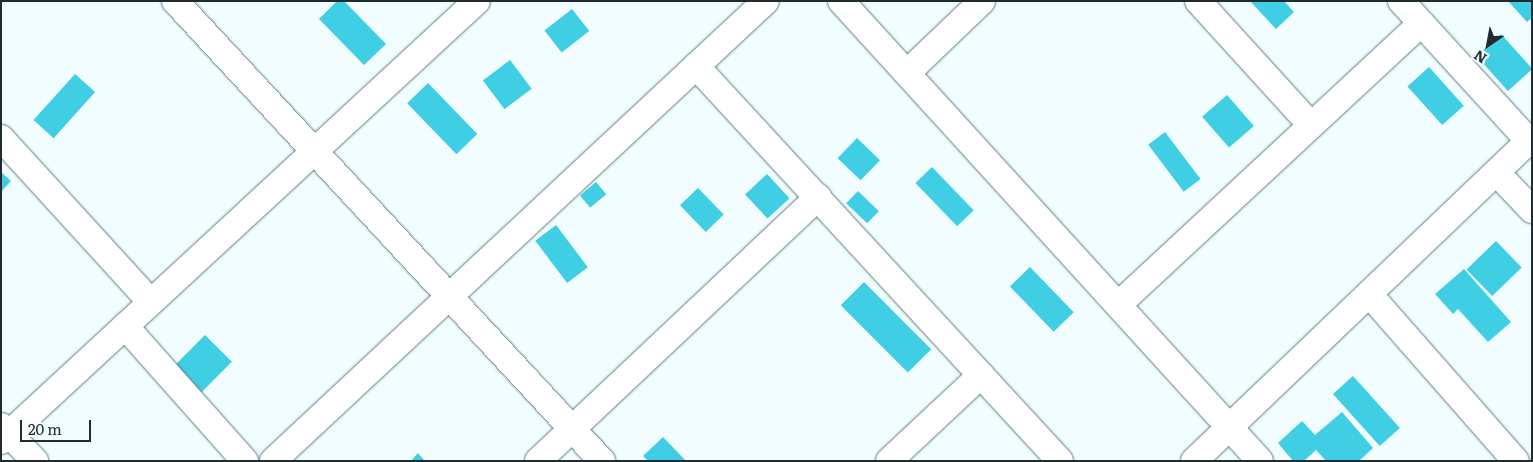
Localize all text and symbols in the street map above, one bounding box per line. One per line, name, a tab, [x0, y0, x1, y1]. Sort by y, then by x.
north arrow	[1463, 20, 1513, 70]
text: N	[1469, 46, 1490, 69]
scale bar	[22, 410, 94, 442]
text: 20 m	[28, 417, 62, 440]

